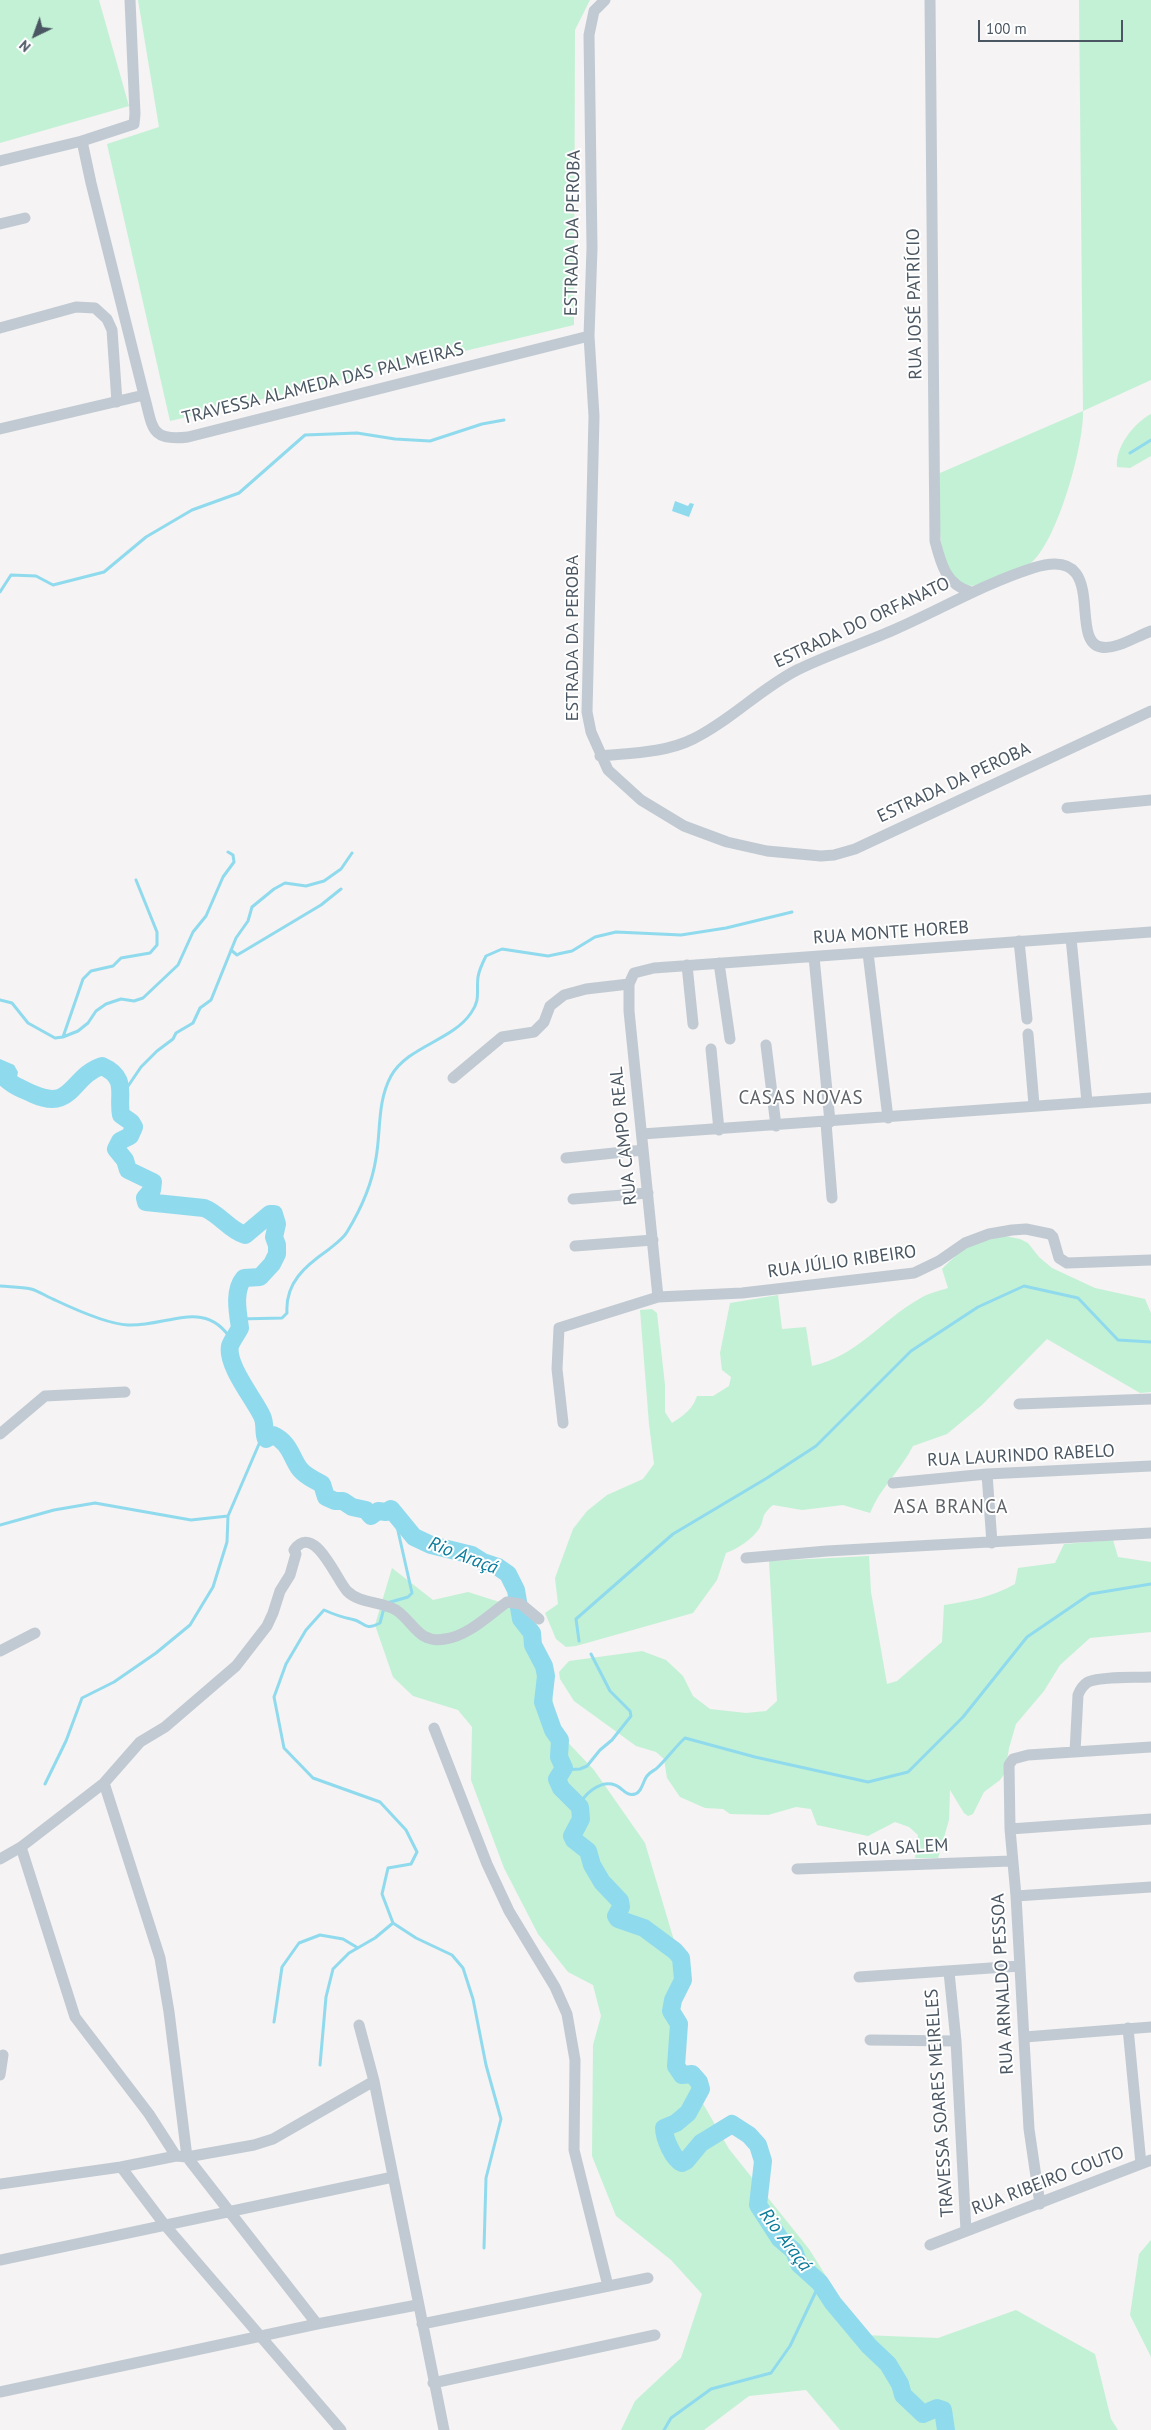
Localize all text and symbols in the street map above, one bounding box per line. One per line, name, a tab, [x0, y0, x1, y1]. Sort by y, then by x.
north arrow	[10, 10, 60, 60]
scale bar	[981, 10, 1126, 42]
text: 100 m	[986, 19, 1027, 38]
text: N	[16, 36, 34, 56]
street label: ESTRADA DA PEROBA	[561, 150, 585, 316]
street label: RUA JOSÉ PATRÍCIO	[903, 228, 927, 380]
street label: TRAVESSA ALAMEDA DAS PALMEIRAS	[180, 338, 466, 430]
street label: ESTRADA DA PEROBA	[562, 555, 584, 721]
street label: ESTRADA DO ORFANATO	[771, 573, 953, 673]
street label: ESTRADA DA PEROBA	[874, 738, 1034, 828]
street label: RUA MONTE HOREB	[812, 917, 970, 949]
street label: RUA CAMPO REAL	[606, 1066, 642, 1206]
district label: CASAS NOVAS	[737, 1088, 865, 1110]
street label: RUA JÚLIO RIBEIRO	[766, 1241, 918, 1283]
street label: RUA LAURINDO RABELO	[927, 1440, 1115, 1472]
district label: ASA BRANCA	[892, 1497, 1010, 1519]
water label: Rio Araçá	[425, 1532, 501, 1580]
street label: RUA SALEM	[857, 1835, 949, 1861]
street label: RUA ARNALDO PESSOA	[987, 1893, 1019, 2075]
street label: TRAVESSA SOARES MEIRELES	[921, 1988, 959, 2218]
street label: RUA RIBEIRO COUTO	[969, 2142, 1127, 2220]
water label: Rio Araçá	[754, 2204, 816, 2276]

